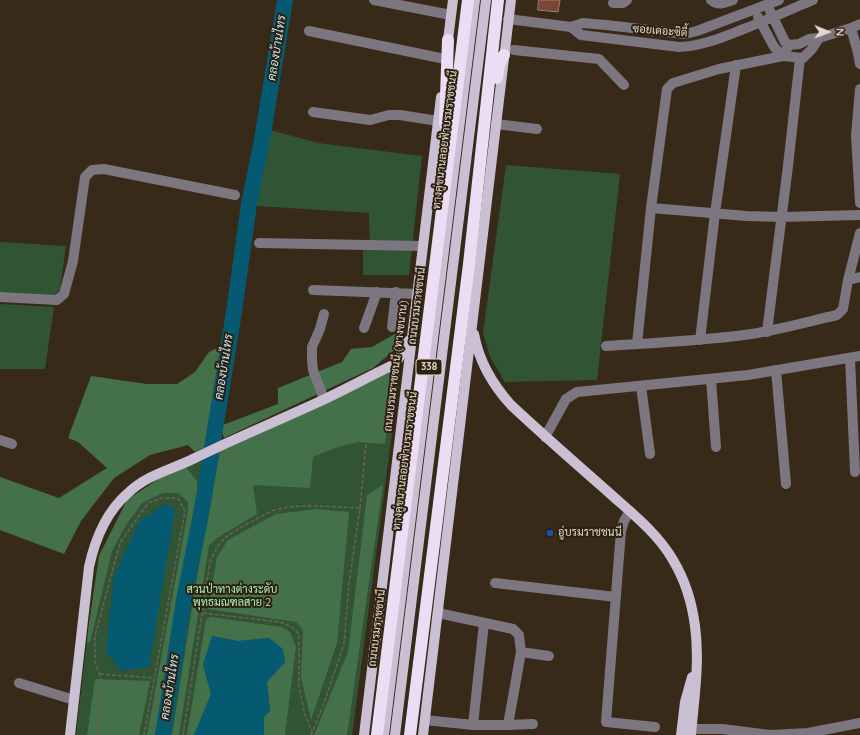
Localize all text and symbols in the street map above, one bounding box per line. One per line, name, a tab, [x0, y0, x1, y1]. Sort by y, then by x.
north arrow	[808, 12, 848, 52]
water label: คลองบ้านไทร	[265, 14, 289, 82]
street label: ซอยเดอะซิตี้	[632, 22, 688, 40]
text: N	[833, 28, 847, 36]
street label: ทางคู่ขนานลอยฟ้าบรมราชชนนี	[430, 70, 460, 210]
street label: ถนนบรมราชชนนี	[406, 267, 428, 345]
street label: ถนนบรมราชชนนี (ทางขนาน)	[381, 300, 411, 432]
water label: คลองบ้านไทร	[212, 333, 236, 401]
road number: 338	[416, 359, 442, 375]
street label: ทางคู่ขนานลอยฟ้าบรมราชชนนี	[390, 391, 420, 531]
place label: อู่บรมราชชนนี	[558, 526, 622, 540]
marker: อู่บรมราชชนนี	[545, 528, 555, 538]
park label: สวนป่าทางต่างระดับ พุทธมณฑลสาย 2	[187, 583, 277, 609]
street label: ถนนบรมราชชนนี	[366, 589, 388, 667]
water label: คลองบ้านไทร	[158, 653, 182, 721]

